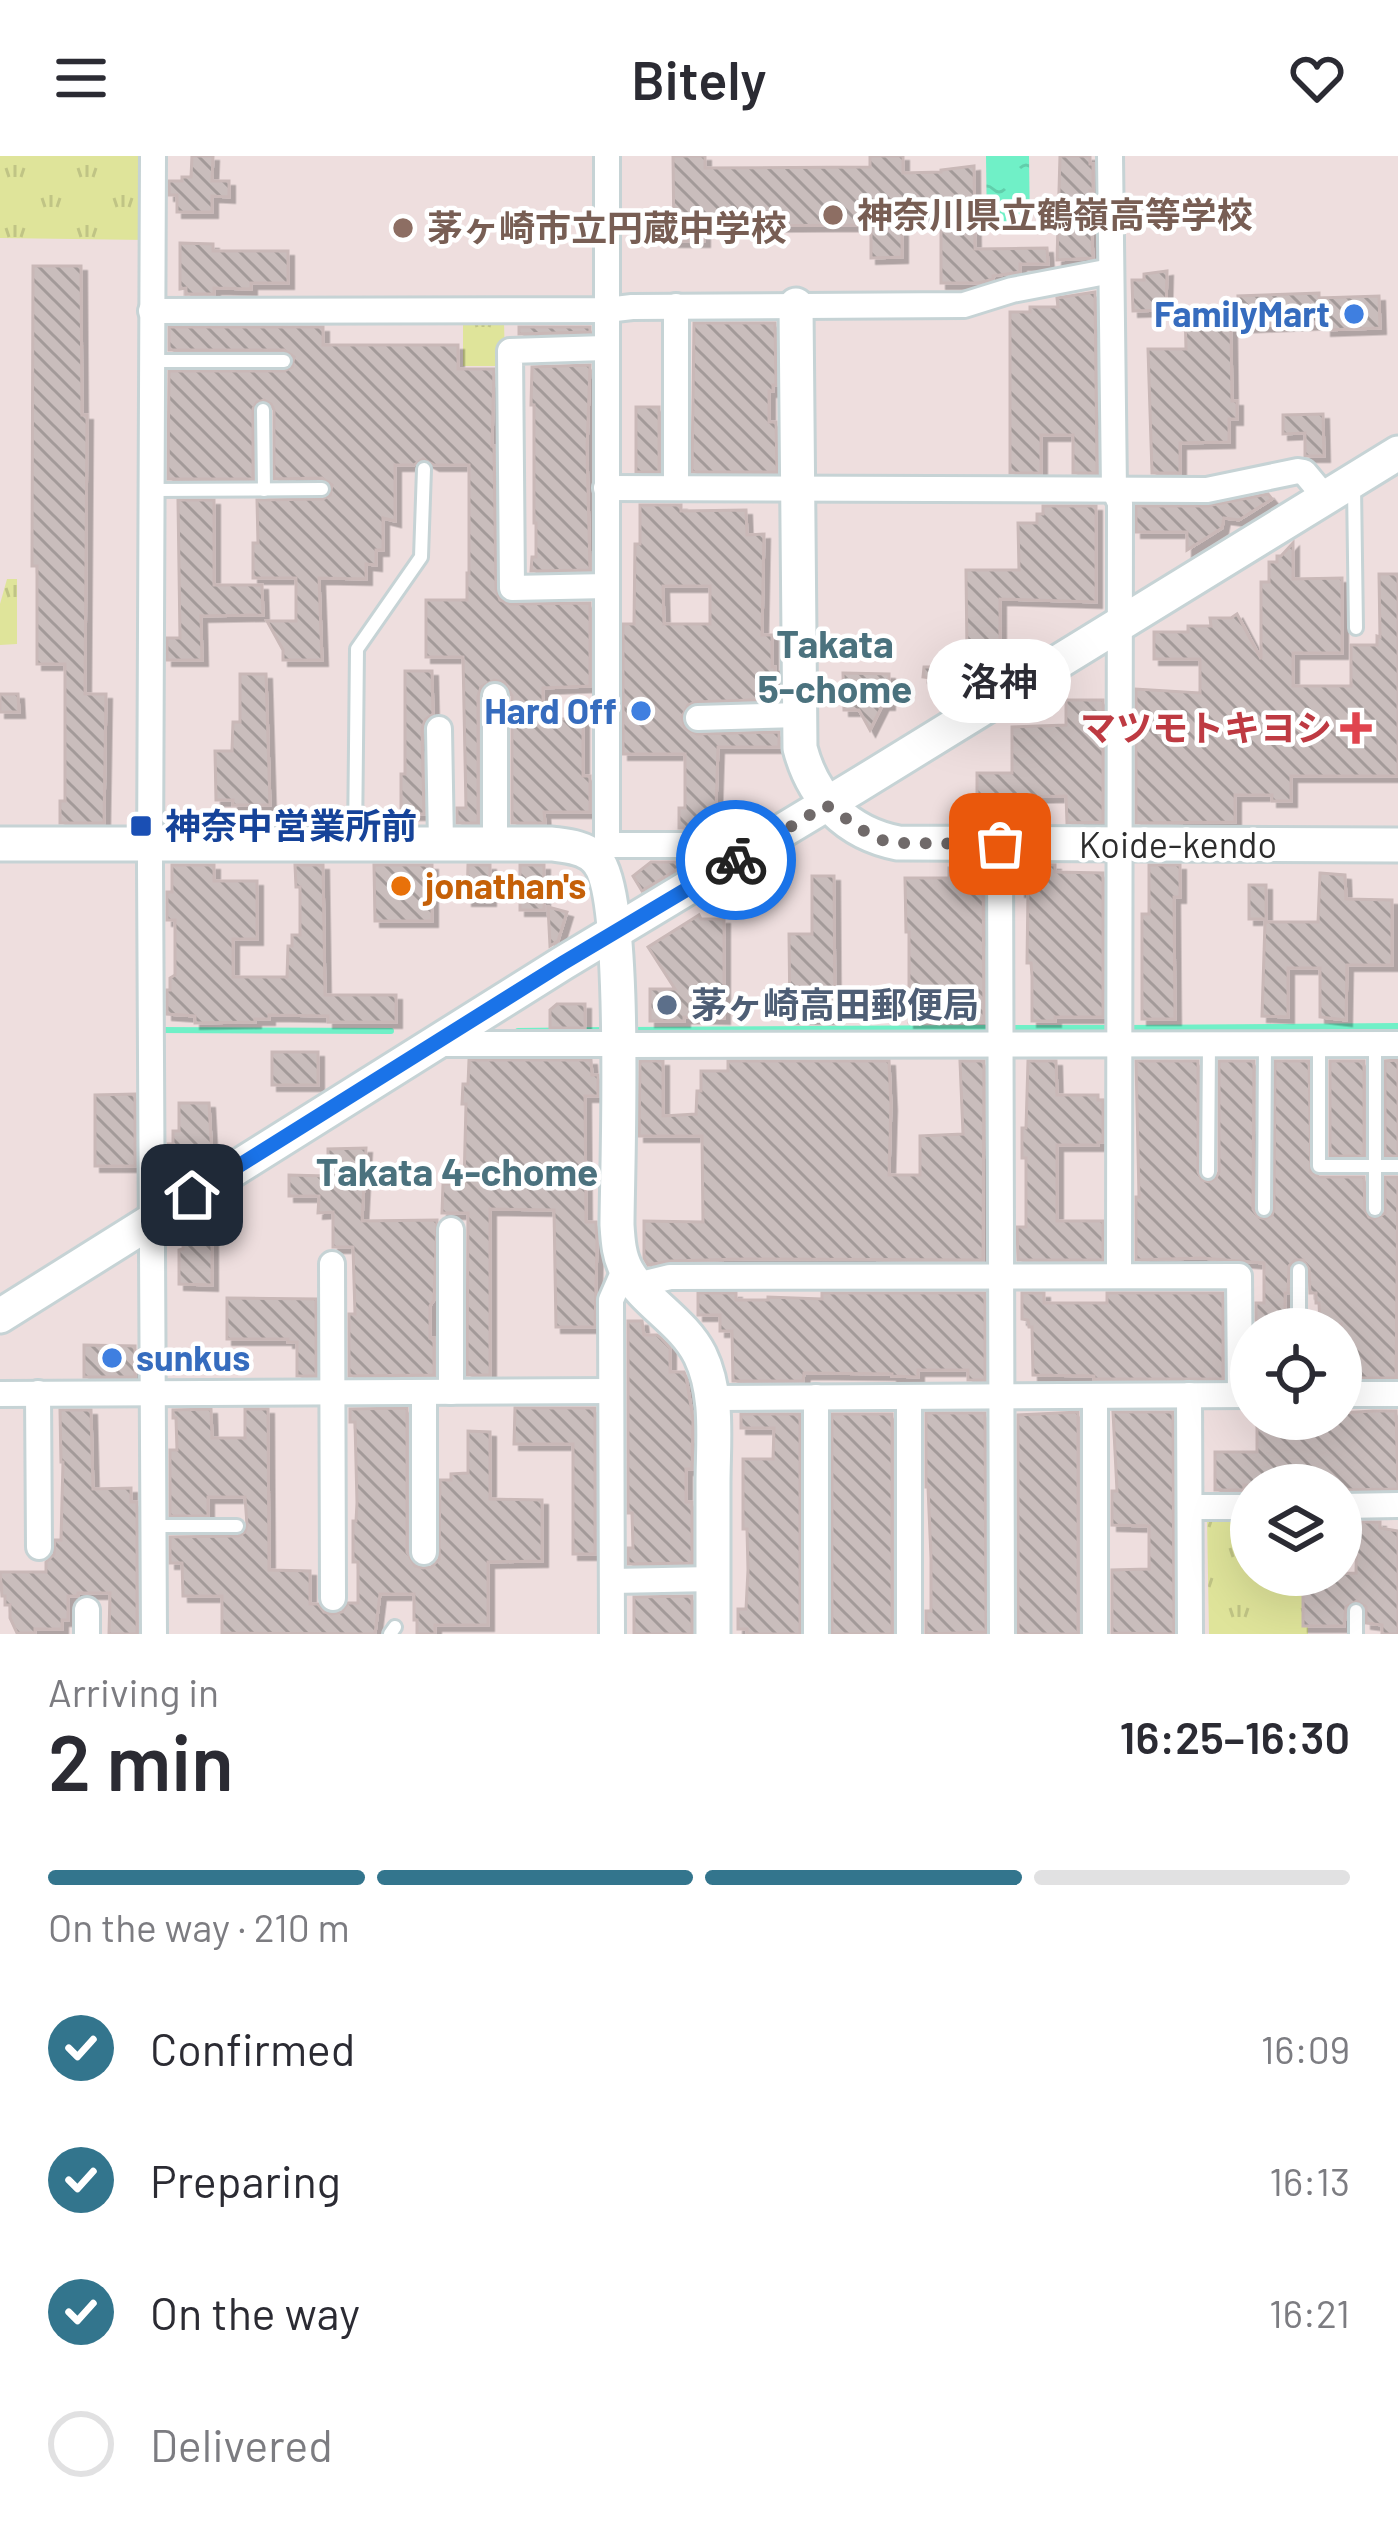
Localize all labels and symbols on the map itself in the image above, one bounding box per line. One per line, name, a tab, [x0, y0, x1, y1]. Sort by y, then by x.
place label: 神奈川県立鶴嶺高等学校	[857, 192, 1253, 235]
marker: 神奈川県立鶴嶺高等学校	[820, 202, 846, 228]
place label: 茅ヶ崎市立円蔵中学校	[427, 205, 787, 248]
marker: 茅ヶ崎市立円蔵中学校	[390, 215, 416, 241]
place label: FamilyMart	[1154, 291, 1330, 334]
marker: FamilyMart	[1341, 301, 1367, 327]
district label: Takata 5-chome	[758, 619, 912, 711]
callout: 洛神	[928, 640, 1072, 724]
place label: Hard Off	[484, 688, 617, 731]
marker: Hard Off	[628, 698, 654, 724]
place label: マツモトキヨシ	[1080, 705, 1332, 748]
marker: マツモトキヨシ	[1343, 715, 1369, 741]
pin	[949, 793, 1051, 895]
courier	[676, 800, 796, 920]
place label: 神奈中営業所前	[165, 803, 417, 846]
marker: 神奈中営業所前	[128, 813, 154, 839]
street label: Koide-kendo	[1079, 822, 1277, 865]
place label: jonathan's	[422, 863, 586, 906]
marker: jonathan's	[388, 873, 414, 899]
place label: 茅ヶ崎高田郵便局	[691, 982, 979, 1025]
marker: 茅ヶ崎高田郵便局	[654, 992, 680, 1018]
pin	[141, 1144, 243, 1246]
district label: Takata 4-chome	[316, 1147, 598, 1194]
place label: sunkus	[136, 1335, 250, 1378]
marker: sunkus	[99, 1345, 125, 1371]

